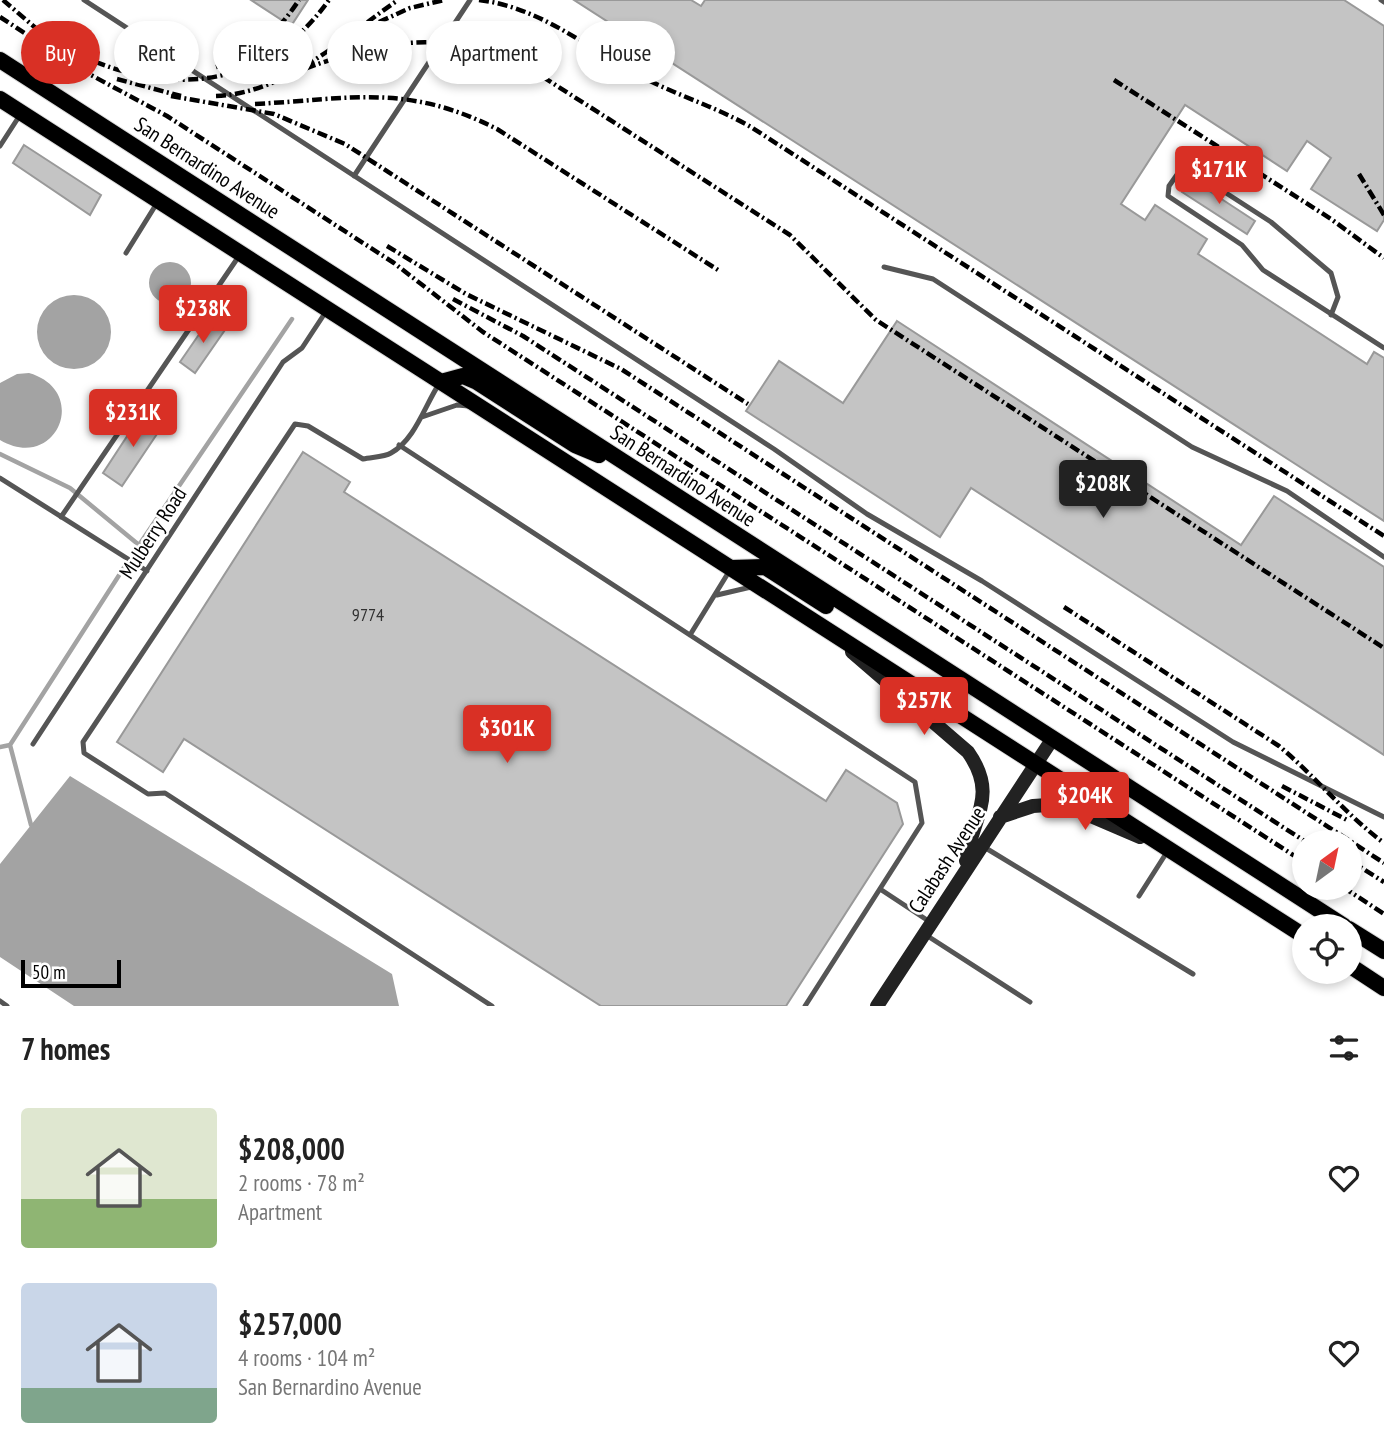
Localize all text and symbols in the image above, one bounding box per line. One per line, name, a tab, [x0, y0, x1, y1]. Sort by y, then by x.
chip: Buy	[21, 21, 100, 84]
chip: Rent	[114, 21, 199, 84]
chip: Filters	[213, 21, 313, 84]
chip: New	[327, 21, 412, 84]
chip: Apartment	[426, 21, 562, 84]
chip: House	[576, 21, 675, 84]
street label: San Bernardino Avenue	[130, 111, 285, 225]
pin: $171K	[1170, 146, 1268, 206]
text: $171K	[1191, 154, 1247, 183]
pin: $238K	[154, 286, 252, 345]
text: $238K	[175, 293, 231, 322]
pin: $231K	[84, 390, 182, 449]
text: $231K	[105, 397, 161, 426]
street label: San Bernardino Avenue	[606, 419, 761, 533]
pin: $208K	[1054, 461, 1152, 520]
text: $208K	[1075, 468, 1131, 497]
street label: Mulberry Road	[113, 482, 192, 584]
house number: 9774	[352, 603, 384, 626]
pin: $257K	[875, 678, 973, 737]
text: $257K	[896, 685, 952, 714]
pin: $301K	[458, 706, 556, 765]
text: $301K	[479, 713, 535, 742]
pin: $204K	[1036, 772, 1134, 832]
text: $204K	[1057, 780, 1113, 809]
street label: Calabash Avenue	[902, 801, 991, 918]
north arrow	[1292, 830, 1362, 900]
map controls	[1292, 830, 1362, 984]
button: locate	[1292, 914, 1362, 984]
scale bar	[21, 957, 121, 989]
text: 50 m	[32, 960, 66, 984]
text: 7 homes	[21, 1029, 110, 1068]
icon: filters	[1325, 1029, 1363, 1067]
text: $208,000	[238, 1129, 345, 1168]
icon: home	[77, 1136, 161, 1220]
icon: heart	[1325, 1159, 1363, 1197]
text: 2 rooms · 78 m²	[238, 1168, 365, 1197]
text: Apartment	[238, 1197, 322, 1226]
text: $257,000	[238, 1304, 342, 1343]
icon: home	[77, 1311, 161, 1395]
icon: heart	[1325, 1334, 1363, 1372]
text: 4 rooms · 104 m²	[238, 1343, 375, 1372]
text: San Bernardino Avenue	[238, 1372, 422, 1401]

